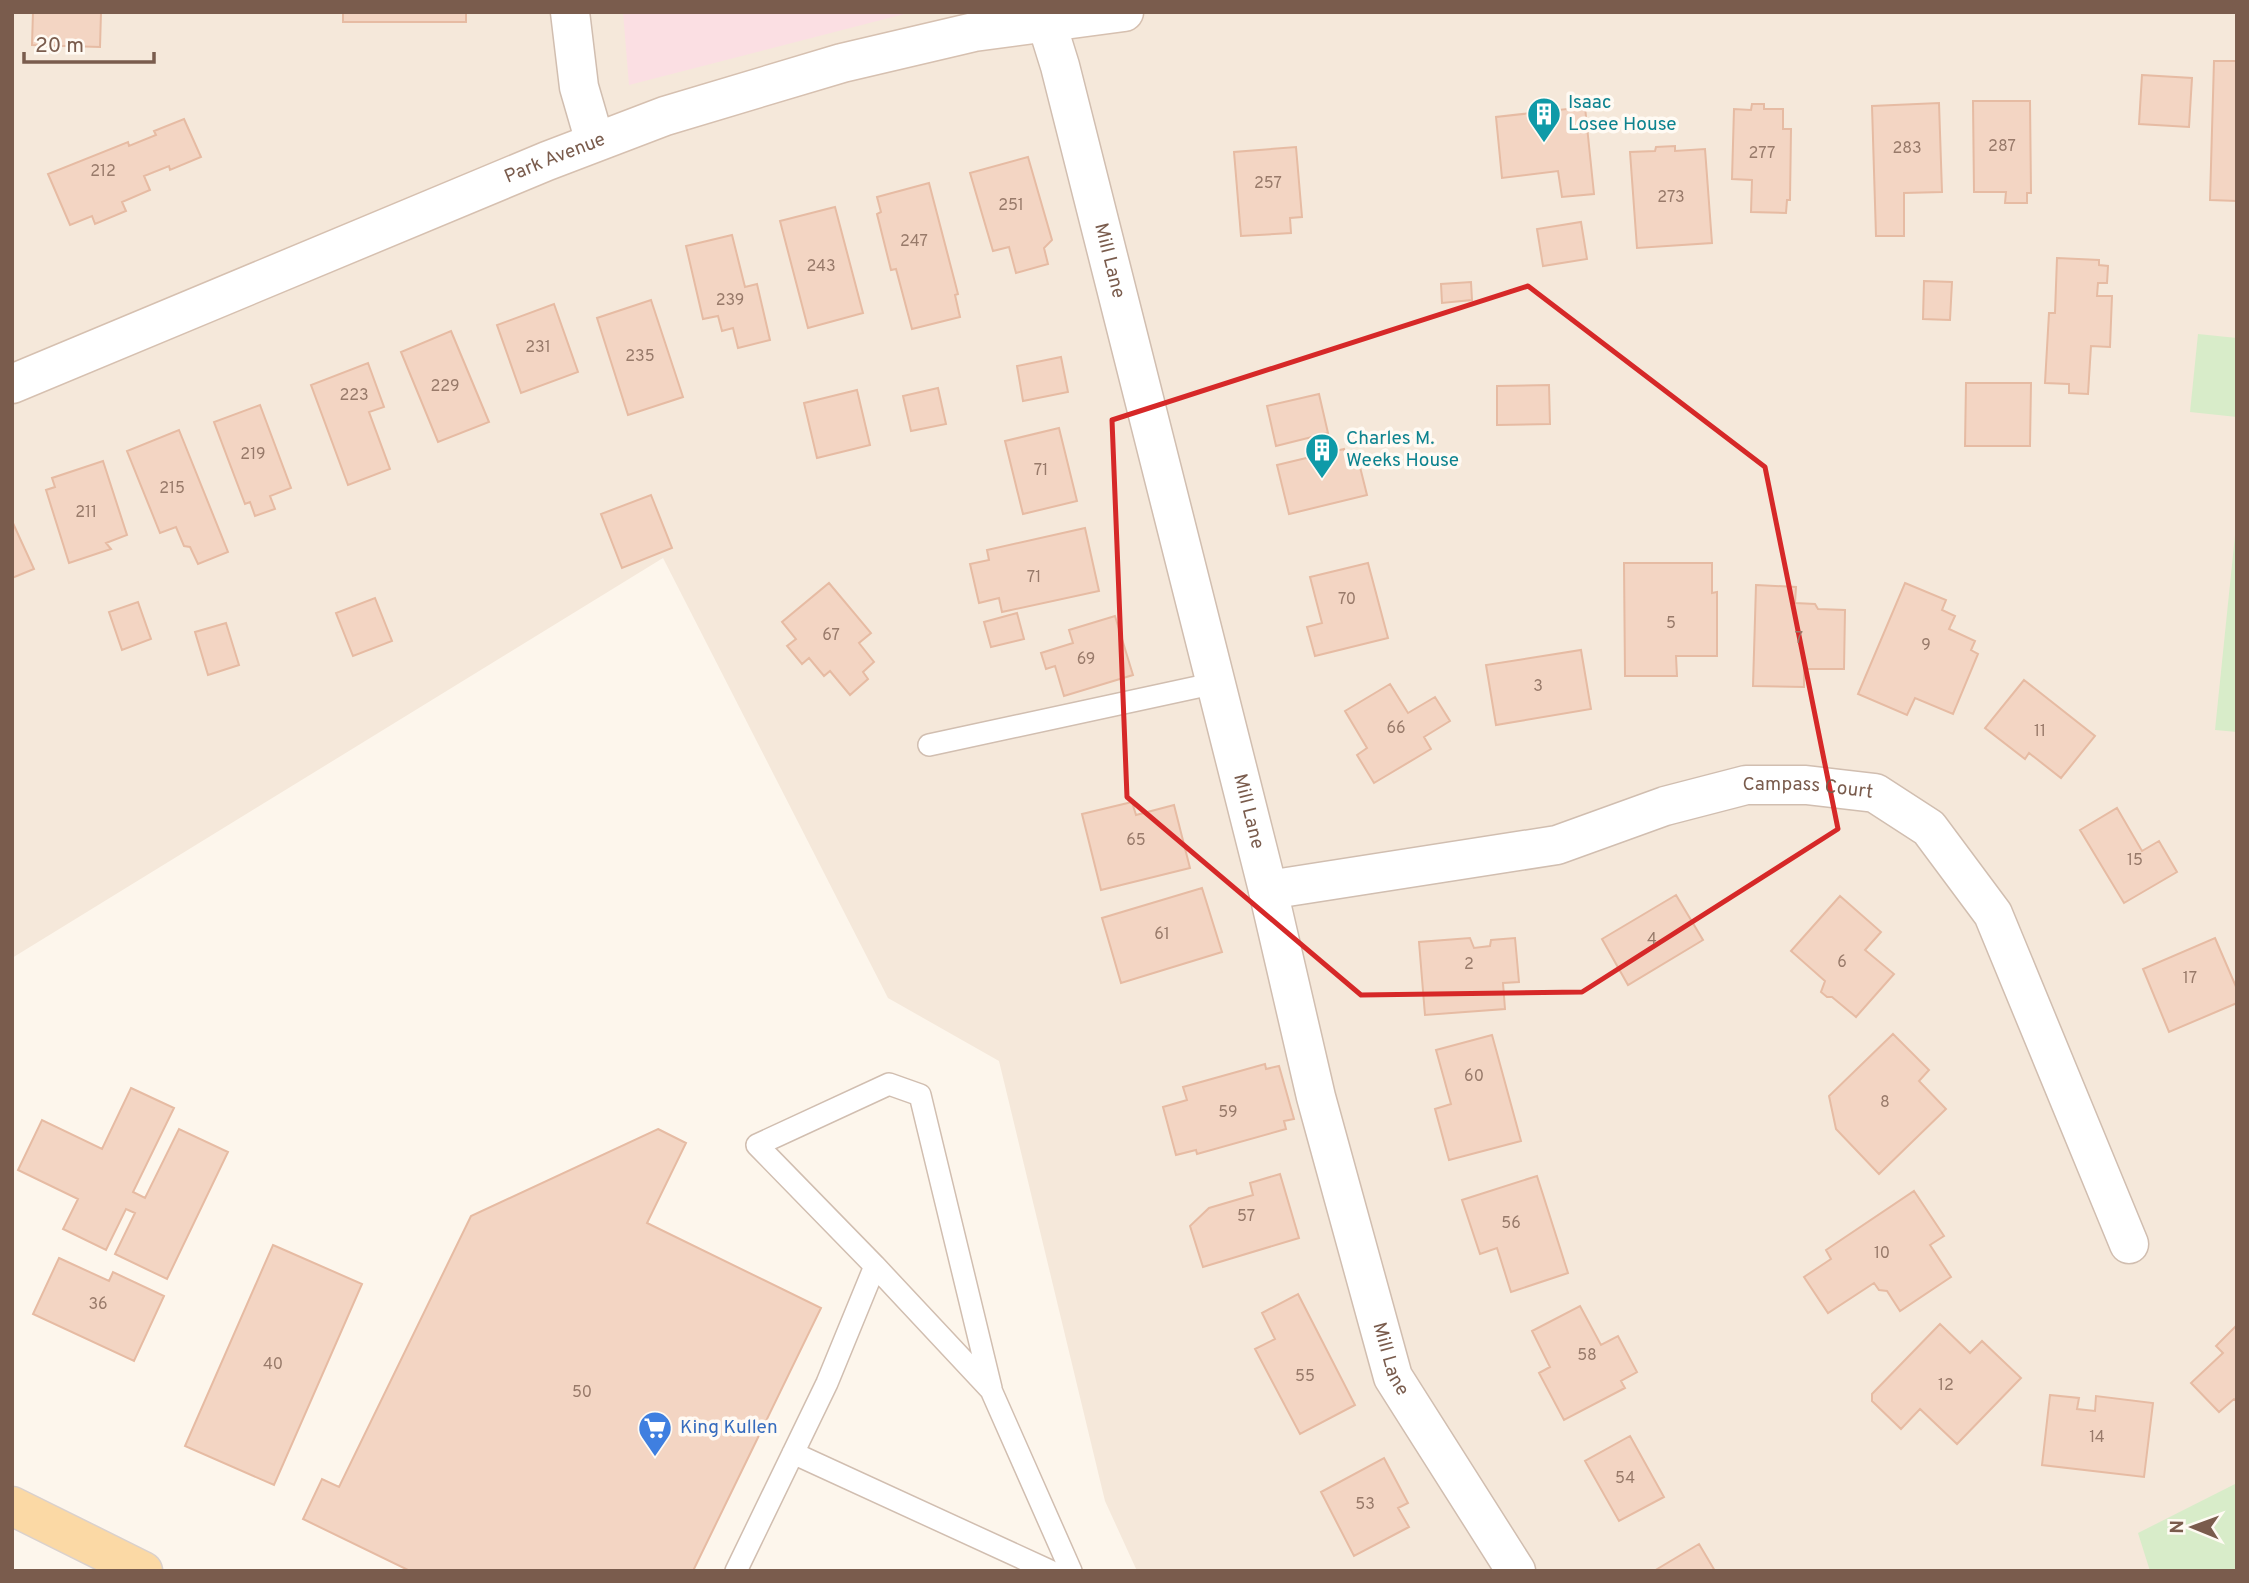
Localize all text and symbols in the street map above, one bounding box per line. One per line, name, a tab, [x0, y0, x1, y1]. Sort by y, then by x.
scale bar	[24, 21, 154, 65]
text: 20 m	[35, 33, 84, 60]
place label: Isaac Losee House	[1568, 91, 1677, 137]
building icon: Isaac Losee House	[1525, 95, 1563, 144]
street label: Park Avenue	[501, 128, 609, 189]
house number: 287	[1988, 137, 2016, 157]
house number: 283	[1892, 139, 1922, 159]
house number: 277	[1749, 144, 1775, 164]
house number: 212	[90, 162, 116, 182]
house number: 257	[1254, 174, 1282, 194]
house number: 273	[1657, 188, 1685, 208]
house number: 251	[998, 196, 1024, 216]
street label: Mill Lane	[1088, 221, 1130, 301]
house number: 247	[900, 232, 928, 252]
house number: 243	[806, 257, 836, 277]
house number: 239	[716, 291, 744, 311]
house number: 231	[525, 338, 551, 358]
house number: 235	[625, 347, 655, 367]
house number: 229	[430, 377, 460, 397]
house number: 223	[339, 386, 369, 406]
place label: Charles M. Weeks House	[1346, 427, 1459, 473]
building icon: Charles M. Weeks House	[1303, 431, 1341, 480]
house number: 219	[240, 445, 266, 465]
house number: 71	[1034, 461, 1048, 481]
house number: 215	[159, 479, 185, 499]
house number: 211	[75, 503, 97, 523]
house number: 71	[1027, 568, 1041, 588]
house number: 70	[1338, 590, 1356, 610]
house number: 5	[1666, 614, 1676, 634]
house number: 67	[822, 626, 840, 646]
house number: 7	[1795, 629, 1803, 649]
house number: 9	[1921, 636, 1931, 656]
house number: 69	[1077, 650, 1095, 670]
house number: 3	[1533, 677, 1543, 697]
house number: 66	[1386, 719, 1406, 739]
house number: 11	[2034, 722, 2046, 742]
street label: Mill Lane	[1227, 771, 1269, 852]
street label: Campass Court	[1743, 773, 1874, 805]
house number: 65	[1126, 831, 1146, 851]
house number: 15	[2127, 851, 2143, 871]
house number: 61	[1154, 925, 1170, 945]
house number: 4	[1647, 930, 1657, 950]
house number: 6	[1837, 953, 1847, 973]
house number: 2	[1464, 955, 1474, 975]
house number: 17	[2183, 969, 2197, 989]
house number: 60	[1464, 1067, 1484, 1087]
house number: 8	[1880, 1093, 1890, 1113]
house number: 59	[1218, 1103, 1238, 1123]
house number: 57	[1237, 1207, 1255, 1227]
house number: 56	[1501, 1214, 1521, 1234]
house number: 10	[1874, 1244, 1890, 1264]
house number: 36	[88, 1295, 108, 1315]
street label: Mill Lane	[1367, 1320, 1414, 1401]
house number: 58	[1577, 1346, 1597, 1366]
house number: 40	[263, 1355, 283, 1375]
house number: 55	[1295, 1367, 1315, 1387]
house number: 12	[1938, 1376, 1954, 1396]
house number: 50	[572, 1383, 592, 1403]
supermarket icon: King Kullen	[636, 1409, 674, 1458]
place label: King Kullen	[680, 1416, 778, 1440]
house number: 14	[2089, 1428, 2105, 1448]
house number: 54	[1615, 1469, 1635, 1489]
north arrow	[2158, 1492, 2228, 1562]
house number: 53	[1355, 1495, 1375, 1515]
text: N	[2166, 1520, 2190, 1534]

